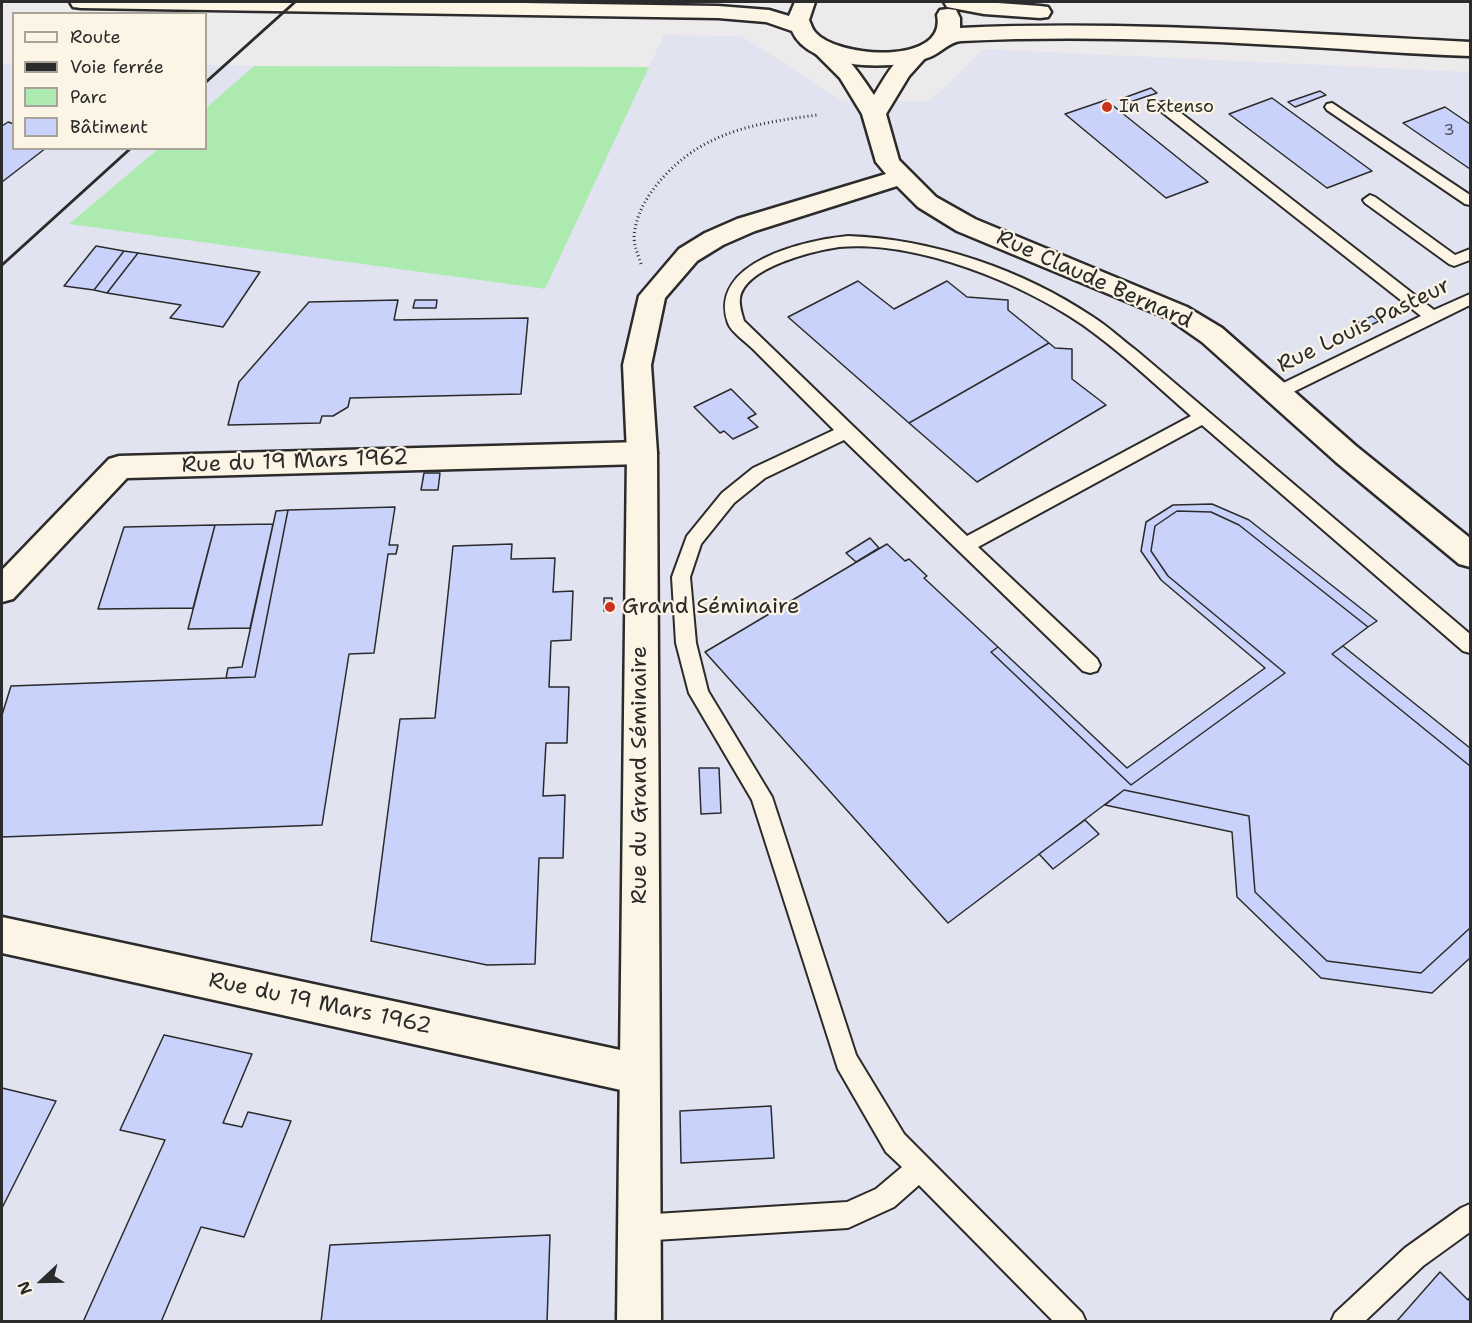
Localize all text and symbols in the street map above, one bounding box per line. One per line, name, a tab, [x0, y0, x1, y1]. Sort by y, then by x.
legend	[12, 12, 207, 150]
text: Route	[70, 25, 121, 49]
text: Voie ferrée	[70, 55, 164, 79]
text: Parc	[70, 85, 107, 109]
place label: In Extenso	[1119, 96, 1214, 118]
marker: In Extenso	[1100, 100, 1114, 114]
text: Bâtiment	[70, 115, 148, 139]
house number: 3	[1443, 121, 1455, 141]
street label: Rue Claude Bernard	[992, 225, 1196, 335]
street label: Rue Louis Pasteur	[1273, 273, 1455, 379]
street label: Rue du 19 Mars 1962	[181, 445, 409, 479]
place label: Grand Séminaire	[622, 594, 799, 620]
marker: Grand Séminaire	[603, 600, 617, 614]
street label: Rue du Grand Séminaire	[627, 646, 653, 904]
street label: Rue du 19 Mars 1962	[206, 967, 434, 1041]
north arrow	[12, 1251, 72, 1311]
text: N	[13, 1278, 37, 1298]

